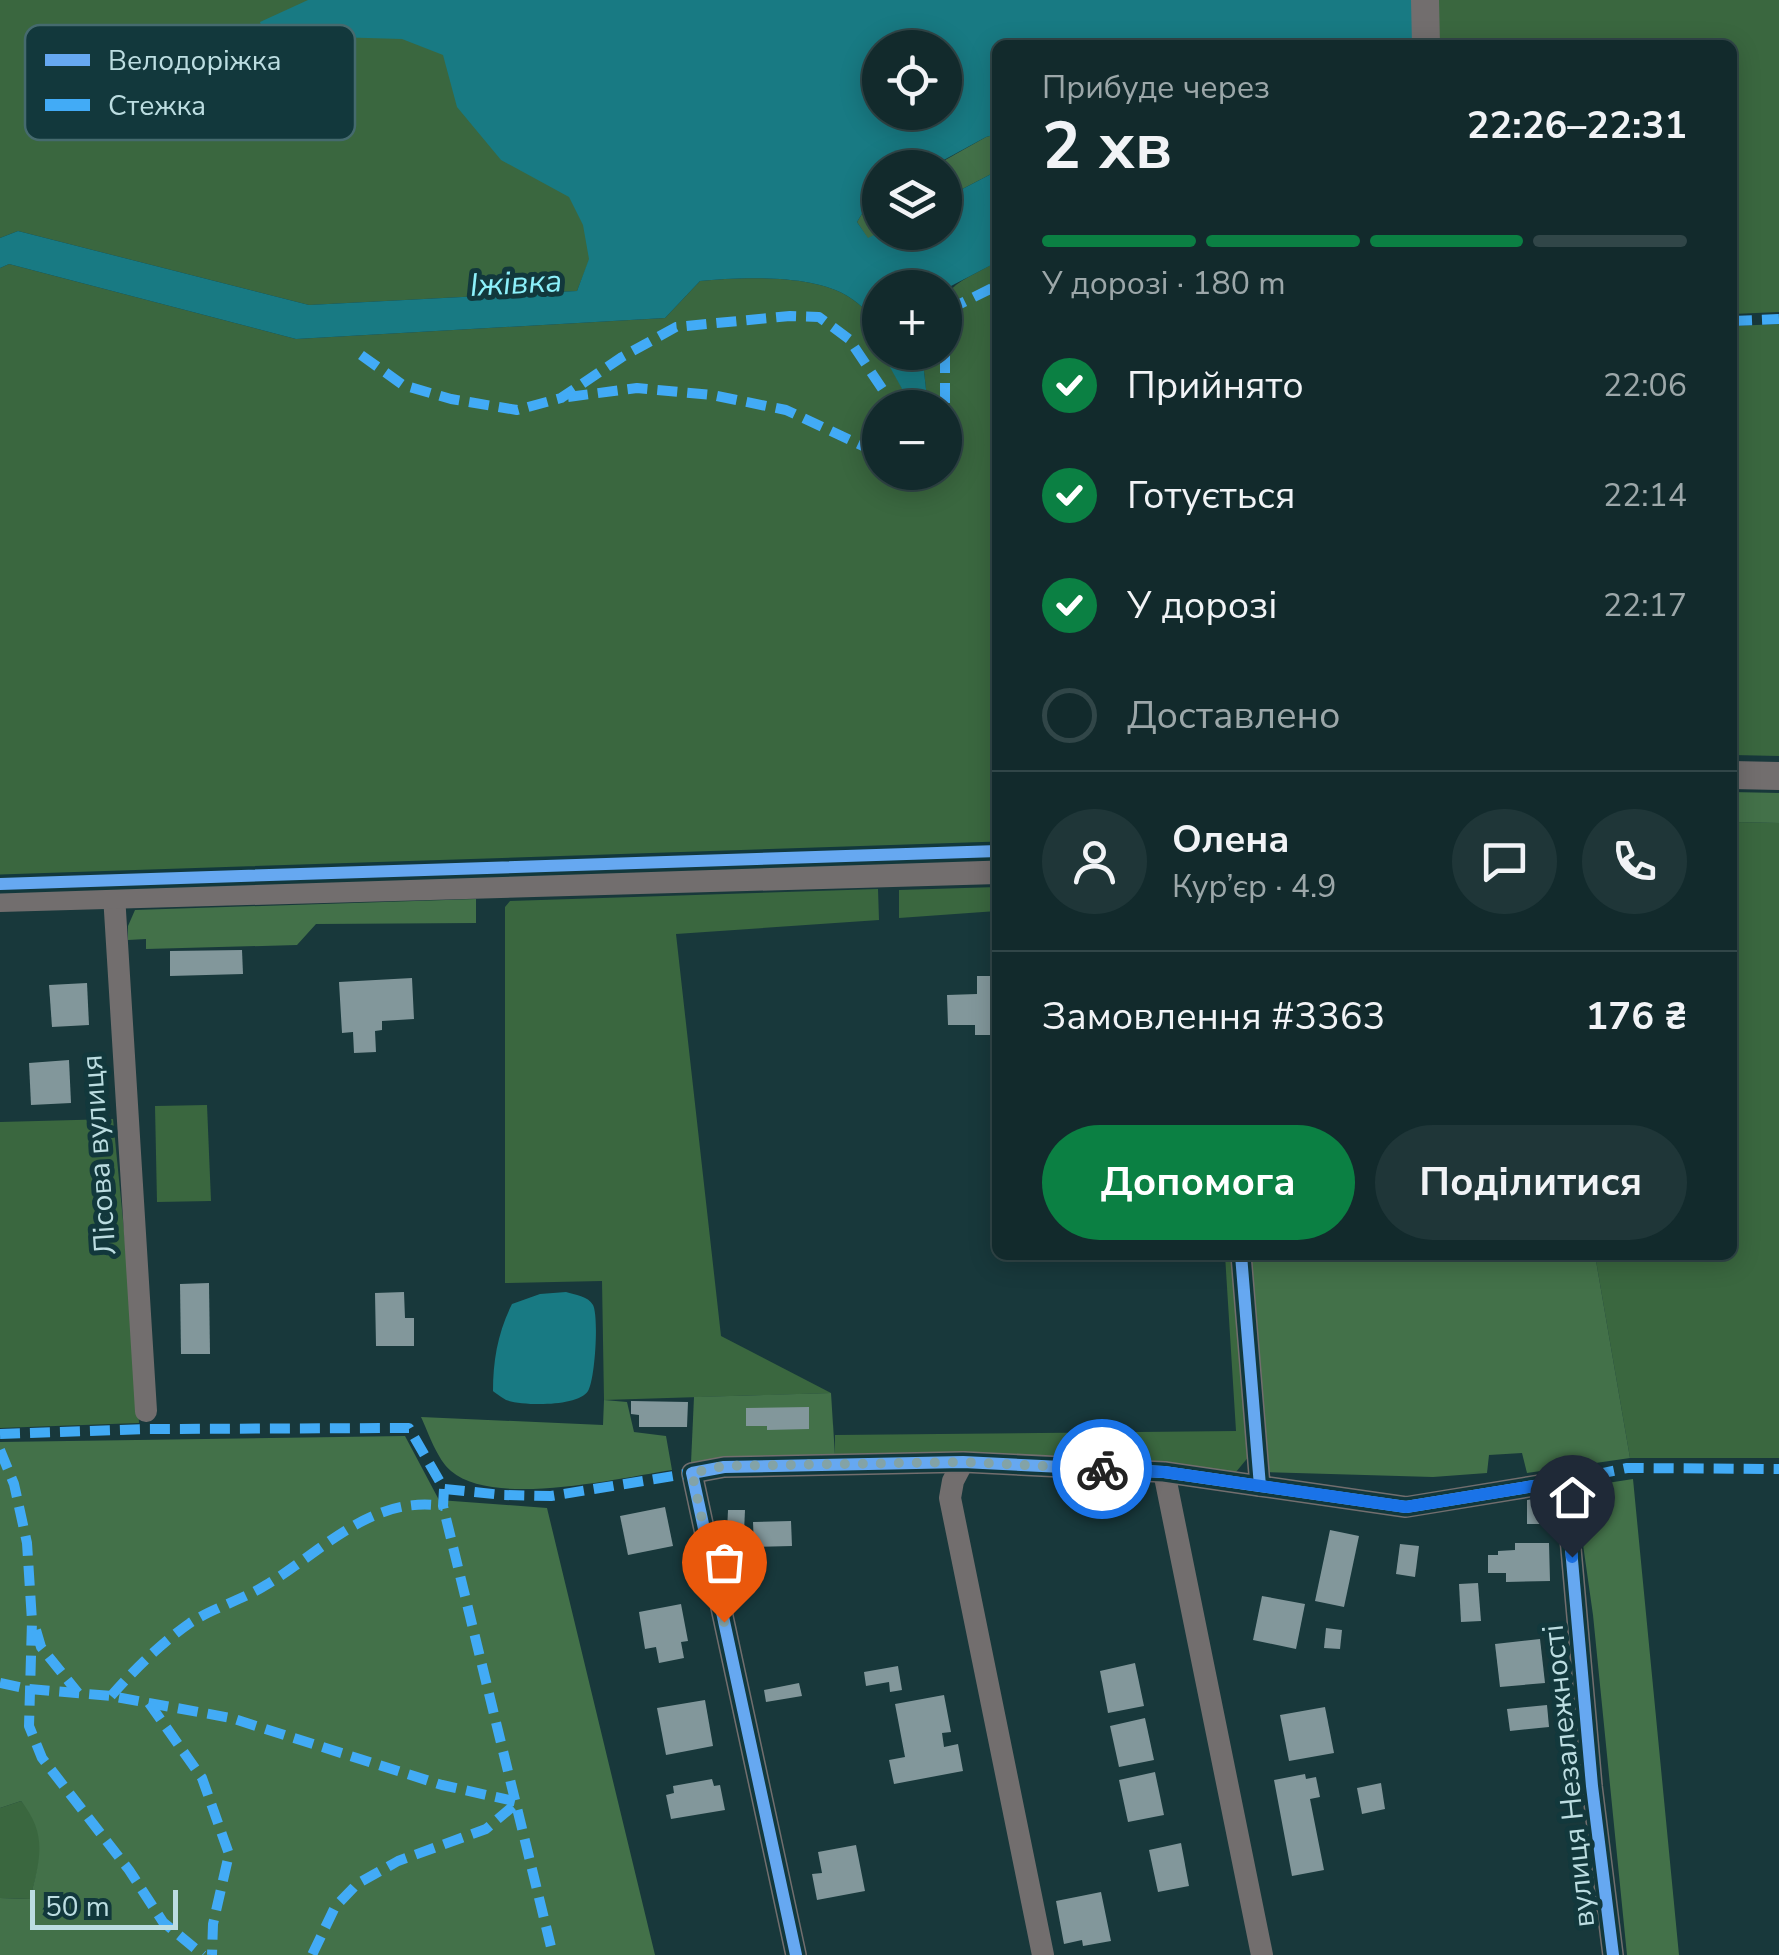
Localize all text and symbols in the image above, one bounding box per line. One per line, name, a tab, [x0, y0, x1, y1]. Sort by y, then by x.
legend	[25, 25, 355, 140]
map controls	[862, 30, 962, 490]
button: locate	[862, 30, 962, 130]
text: Велодоріжка	[108, 42, 282, 80]
text: Прибуде через	[1042, 66, 1270, 109]
text: Стежка	[108, 87, 206, 125]
text: 22:26–22:31	[1467, 100, 1687, 151]
text: 2 хв	[1042, 102, 1172, 191]
button: layers	[862, 150, 962, 250]
water label: Іжівка	[469, 259, 563, 307]
text: У дорозі · 180 m	[1042, 262, 1286, 305]
button: +	[862, 270, 962, 370]
icon: check	[1042, 358, 1097, 413]
text: Прийнято	[1127, 360, 1304, 411]
text: 22:06	[1603, 364, 1687, 407]
button: −	[862, 390, 962, 490]
icon: check	[1042, 468, 1097, 523]
text: Готується	[1127, 470, 1296, 521]
text: 22:14	[1603, 474, 1687, 517]
icon: check	[1042, 578, 1097, 633]
text: У дорозі	[1127, 580, 1277, 631]
text: 22:17	[1603, 584, 1687, 627]
text: Доставлено	[1127, 690, 1340, 741]
button: person	[1042, 809, 1147, 914]
button: chat	[1452, 809, 1557, 914]
button: phone	[1582, 809, 1687, 914]
text: Олена	[1172, 814, 1290, 865]
text: Кур’єр · 4.9	[1172, 865, 1337, 908]
text: Замовлення #3363	[1042, 991, 1385, 1042]
text: 176 ₴	[1586, 991, 1687, 1042]
street label: Лісова вулиця	[72, 1053, 126, 1257]
button: Допомога	[1042, 1125, 1355, 1240]
button: Поділитися	[1375, 1125, 1687, 1240]
courier	[1052, 1419, 1152, 1519]
icon: bike	[1075, 1442, 1130, 1497]
pin	[1530, 1455, 1615, 1558]
icon: home	[1545, 1470, 1600, 1525]
pin	[682, 1520, 767, 1623]
icon: bag	[697, 1535, 752, 1590]
street label: вулиця Незалежності	[1533, 1623, 1605, 1929]
scale bar	[30, 1885, 178, 1930]
text: 50 m	[45, 1888, 110, 1926]

